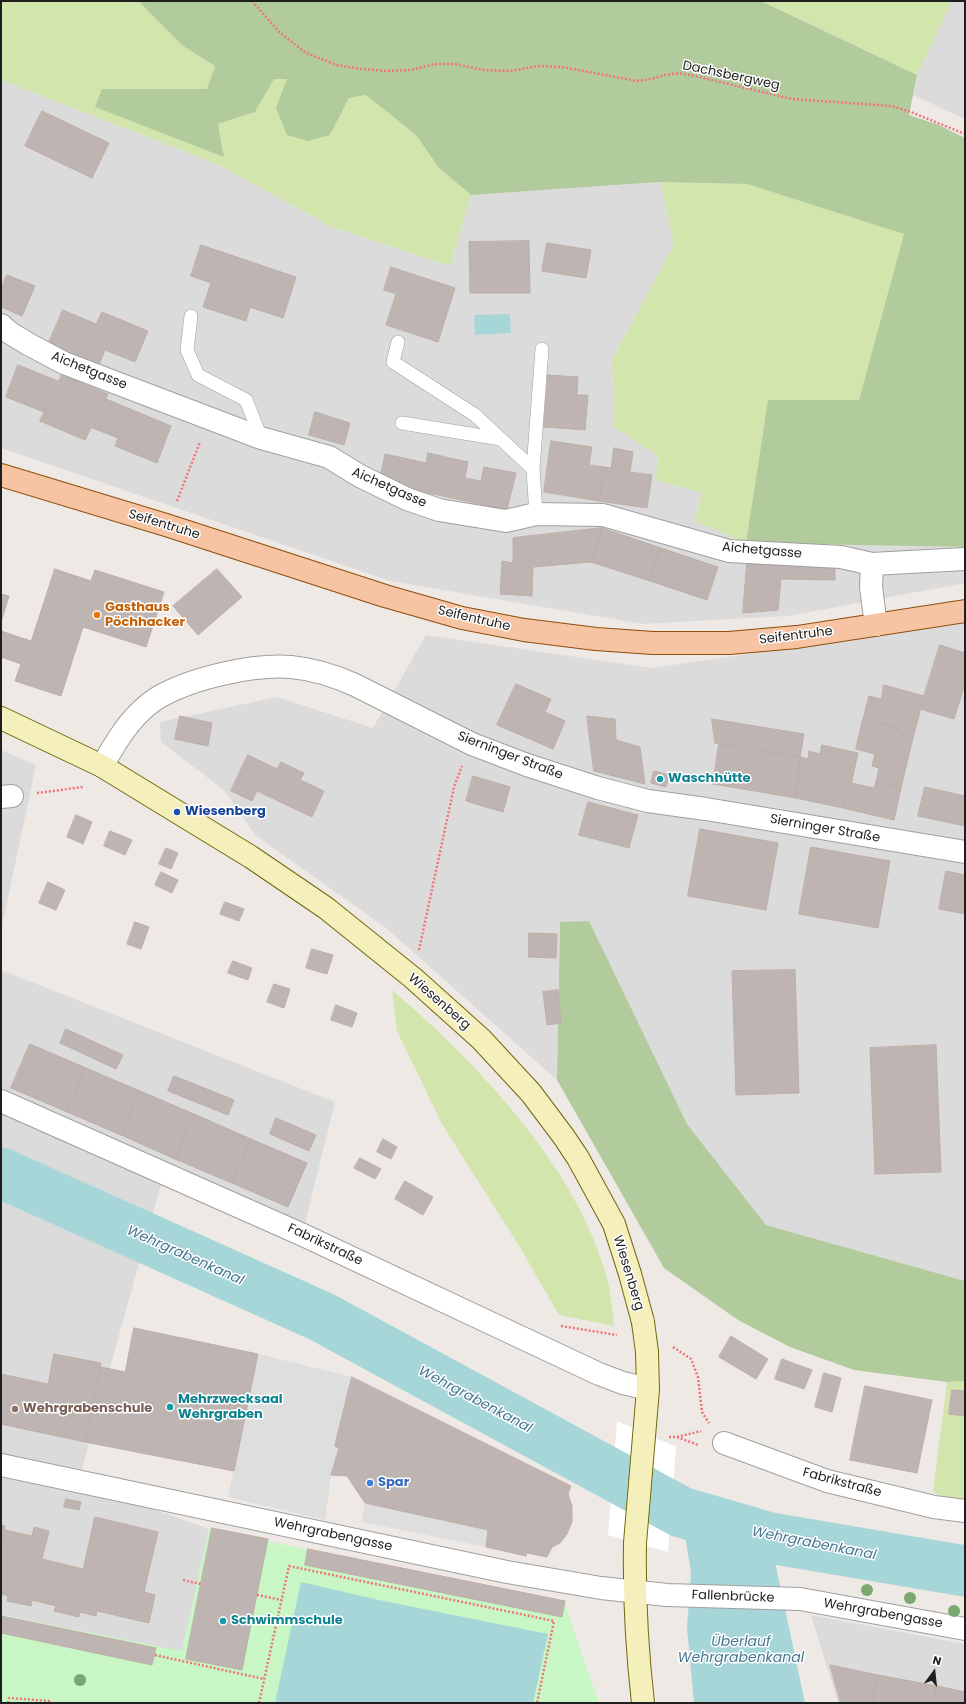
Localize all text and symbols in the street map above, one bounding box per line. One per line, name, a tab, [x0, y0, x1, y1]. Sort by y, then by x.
street label: Dachsbergweg	[681, 58, 781, 94]
street label: Aichetgasse	[49, 349, 129, 393]
street label: Aichetgasse	[349, 465, 429, 511]
street label: Seifentruhe	[126, 507, 202, 543]
street label: Aichetgasse	[721, 540, 803, 562]
place label: Gasthaus Pöchhacker	[105, 600, 185, 631]
street label: Seifentruhe	[436, 603, 512, 635]
marker: Gasthaus Pöchhacker	[92, 610, 102, 620]
street label: Seifentruhe	[758, 624, 834, 648]
street label: Sierninger Straße	[455, 729, 565, 783]
place label: Waschhütte	[668, 771, 750, 787]
marker: Waschhütte	[655, 774, 665, 784]
place label: Wiesenberg	[185, 804, 266, 820]
marker: Wiesenberg	[172, 807, 182, 817]
street label: Sierninger Straße	[769, 812, 881, 846]
street label: Wiesenberg	[405, 971, 473, 1033]
street label: Fabrikstraße	[285, 1221, 365, 1269]
water label: Wehrgrabenkanal	[124, 1223, 246, 1289]
street label: Wiesenberg	[609, 1234, 647, 1312]
water label: Wehrgrabenkanal	[415, 1363, 535, 1437]
place label: Mehrzwecksaal Wehrgraben	[178, 1392, 283, 1423]
place label: Wehrgrabenschule	[23, 1401, 152, 1417]
marker: Mehrzwecksaal Wehrgraben	[165, 1402, 175, 1412]
marker: Wehrgrabenschule	[10, 1404, 20, 1414]
street label: Fabrikstraße	[801, 1465, 883, 1501]
place label: Spar	[378, 1475, 409, 1491]
marker: Spar	[365, 1478, 375, 1488]
street label: Wehrgrabengasse	[272, 1515, 394, 1555]
water label: Wehrgrabenkanal	[750, 1524, 878, 1564]
street label: Fallenbrücke	[691, 1588, 775, 1606]
street label: Wehrgrabengasse	[822, 1596, 944, 1632]
place label: Schwimmschule	[231, 1613, 343, 1629]
marker: Schwimmschule	[218, 1616, 228, 1626]
water label: Überlauf Wehrgrabenkanal	[678, 1634, 804, 1666]
north arrow	[914, 1652, 954, 1692]
text: N	[931, 1652, 943, 1669]

